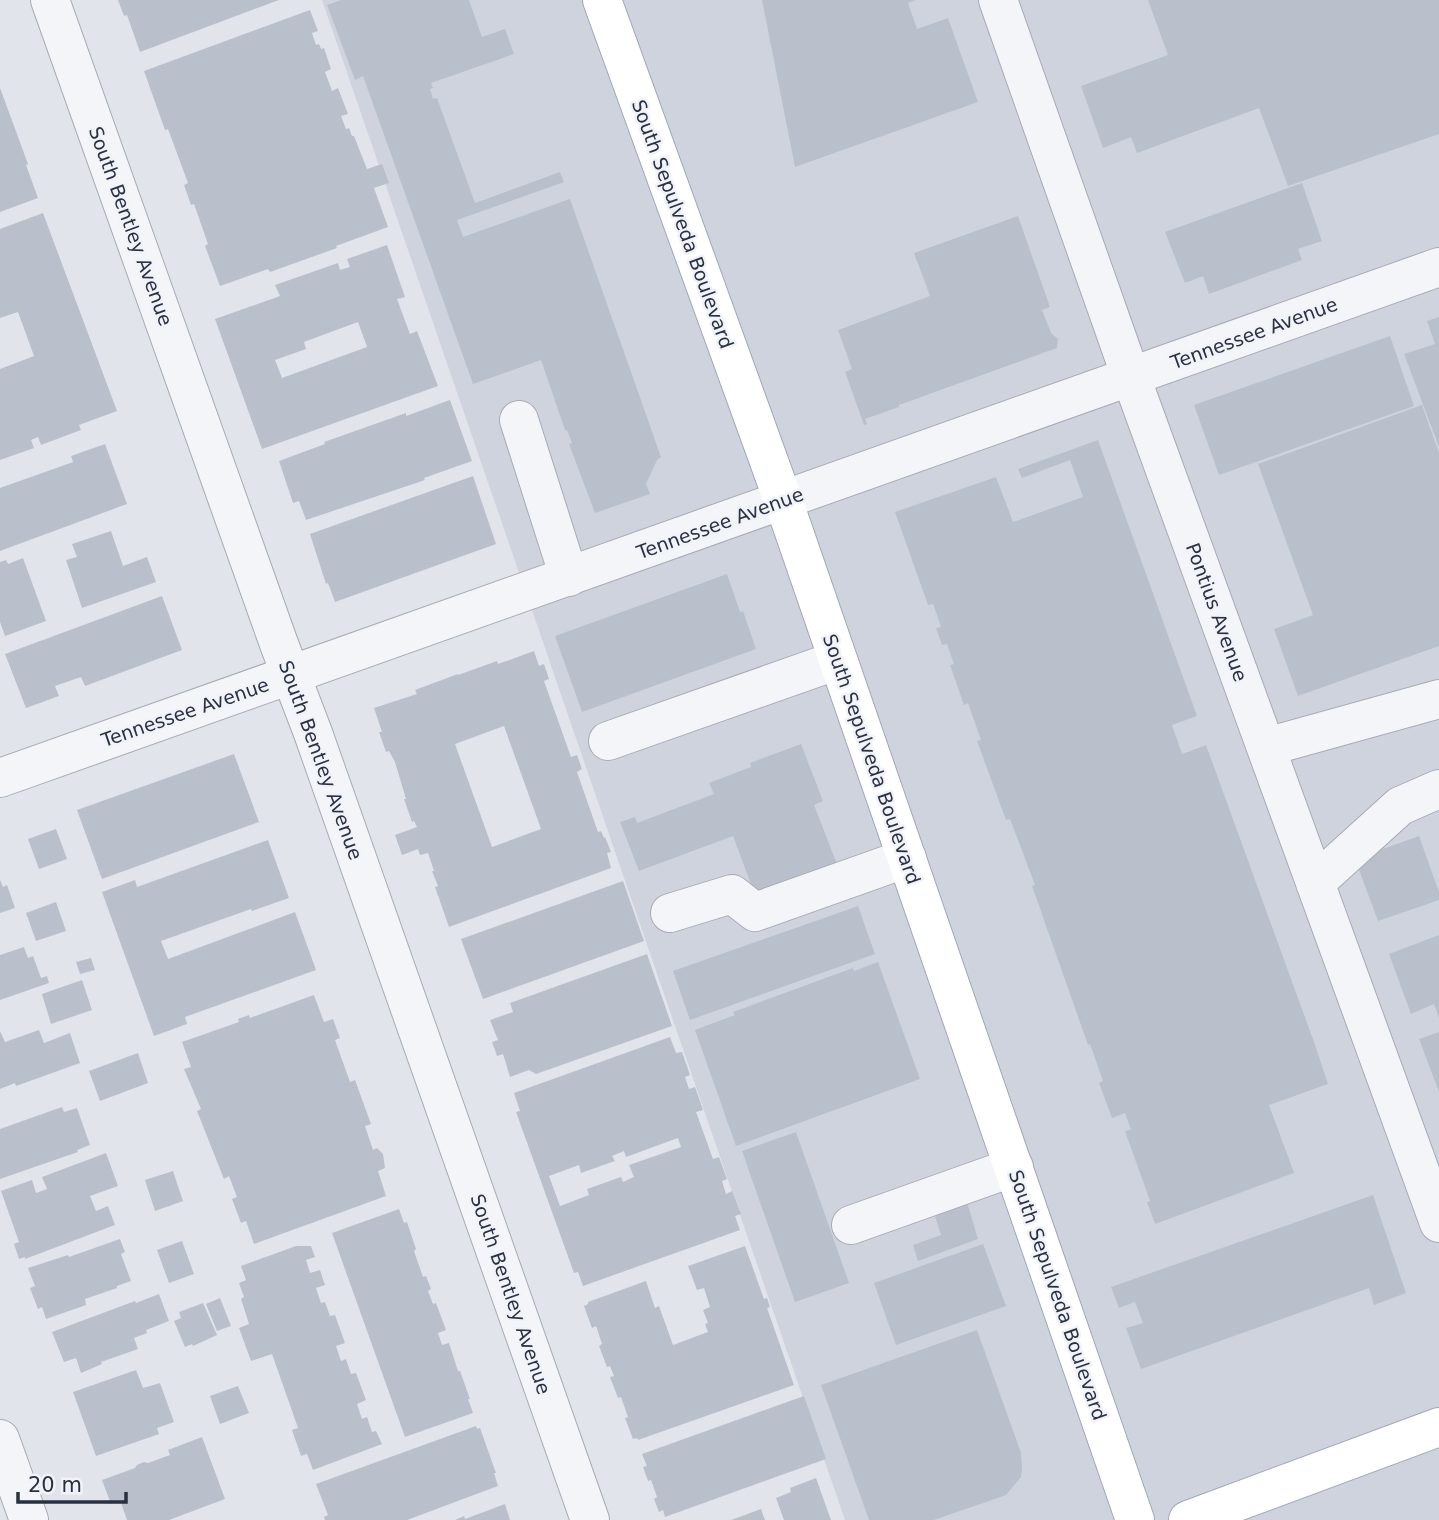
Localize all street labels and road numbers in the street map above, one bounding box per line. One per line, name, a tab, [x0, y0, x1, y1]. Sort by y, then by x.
street label: South Sepulveda Boulevard	[628, 97, 738, 351]
street label: South Bentley Avenue	[85, 123, 177, 329]
street label: Tennessee Avenue	[1167, 293, 1340, 374]
street label: Tennessee Avenue	[633, 483, 806, 564]
street label: Pontius Avenue	[1182, 540, 1252, 684]
street label: South Sepulveda Boulevard	[819, 631, 925, 887]
street label: South Bentley Avenue	[275, 657, 367, 863]
street label: Tennessee Avenue	[97, 673, 272, 751]
street label: South Sepulveda Boulevard	[1005, 1167, 1111, 1423]
street label: South Bentley Avenue	[466, 1191, 556, 1397]

